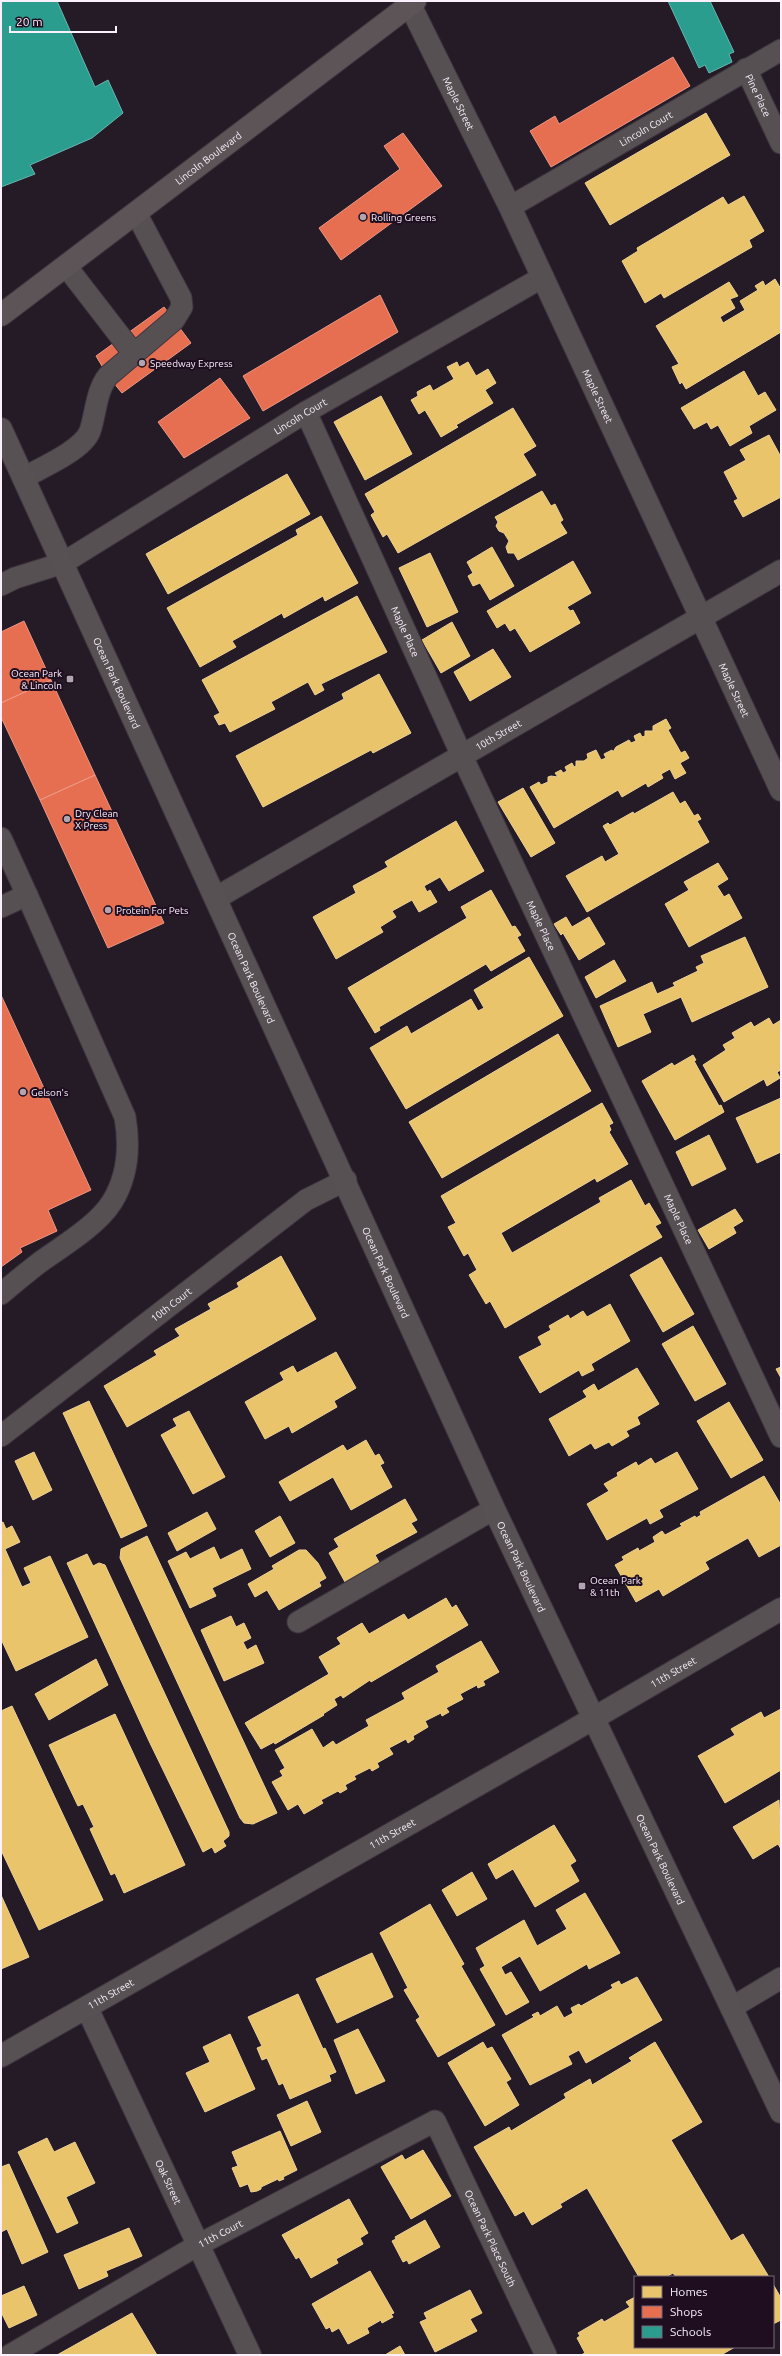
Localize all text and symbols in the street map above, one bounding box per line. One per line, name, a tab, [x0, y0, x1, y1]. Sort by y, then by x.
scale bar	[10, 8, 116, 34]
text: 20 m	[16, 15, 43, 28]
street label: Pine Place	[744, 72, 773, 118]
street label: Maple Street	[441, 75, 477, 132]
street label: Lincoln Court	[617, 109, 675, 148]
street label: Lincoln Boulevard	[173, 129, 244, 186]
marker: Rolling Greens	[358, 212, 368, 222]
place label: Rolling Greens	[371, 212, 436, 223]
marker: Speedway Express	[137, 358, 147, 368]
place label: Speedway Express	[150, 358, 233, 369]
street label: Maple Street	[581, 367, 615, 425]
street label: Lincoln Court	[272, 396, 329, 436]
street label: Maple Place	[389, 605, 422, 658]
street label: Ocean Park Boulevard	[91, 635, 142, 730]
street label: Maple Street	[717, 661, 752, 719]
place label: Ocean Park & Lincoln	[11, 668, 62, 691]
marker: Ocean Park & Lincoln	[65, 674, 75, 684]
street label: 10th Street	[473, 717, 523, 752]
place label: Dry Clean X Press	[75, 808, 118, 831]
marker: Dry Clean X Press	[62, 814, 72, 824]
street label: Maple Place	[525, 899, 558, 952]
marker: Protein For Pets	[103, 905, 113, 915]
place label: Protein For Pets	[116, 905, 188, 916]
street label: Ocean Park Boulevard	[226, 930, 277, 1025]
marker: Gelson's	[18, 1087, 28, 1097]
place label: Gelson's	[31, 1087, 68, 1098]
street label: Maple Place	[662, 1192, 695, 1246]
street label: Ocean Park Boulevard	[360, 1225, 412, 1320]
street label: 10th Court	[148, 1285, 194, 1324]
street label: Ocean Park Boulevard	[495, 1520, 548, 1614]
place label: Ocean Park & 11th	[590, 1575, 641, 1598]
marker: Ocean Park & 11th	[577, 1581, 587, 1591]
street label: 11th Street	[648, 1654, 698, 1690]
street label: Ocean Park Boulevard	[634, 1812, 687, 1906]
street label: 11th Street	[367, 1816, 417, 1851]
street label: 11th Street	[86, 1976, 136, 2011]
street label: Oak Street	[153, 2158, 184, 2206]
street label: Ocean Park Place South	[463, 2188, 518, 2288]
street label: 11th Court	[196, 2217, 244, 2249]
legend	[634, 2276, 774, 2348]
text: Homes	[670, 2285, 708, 2298]
text: Shops	[670, 2305, 702, 2318]
text: Schools	[670, 2325, 711, 2338]

